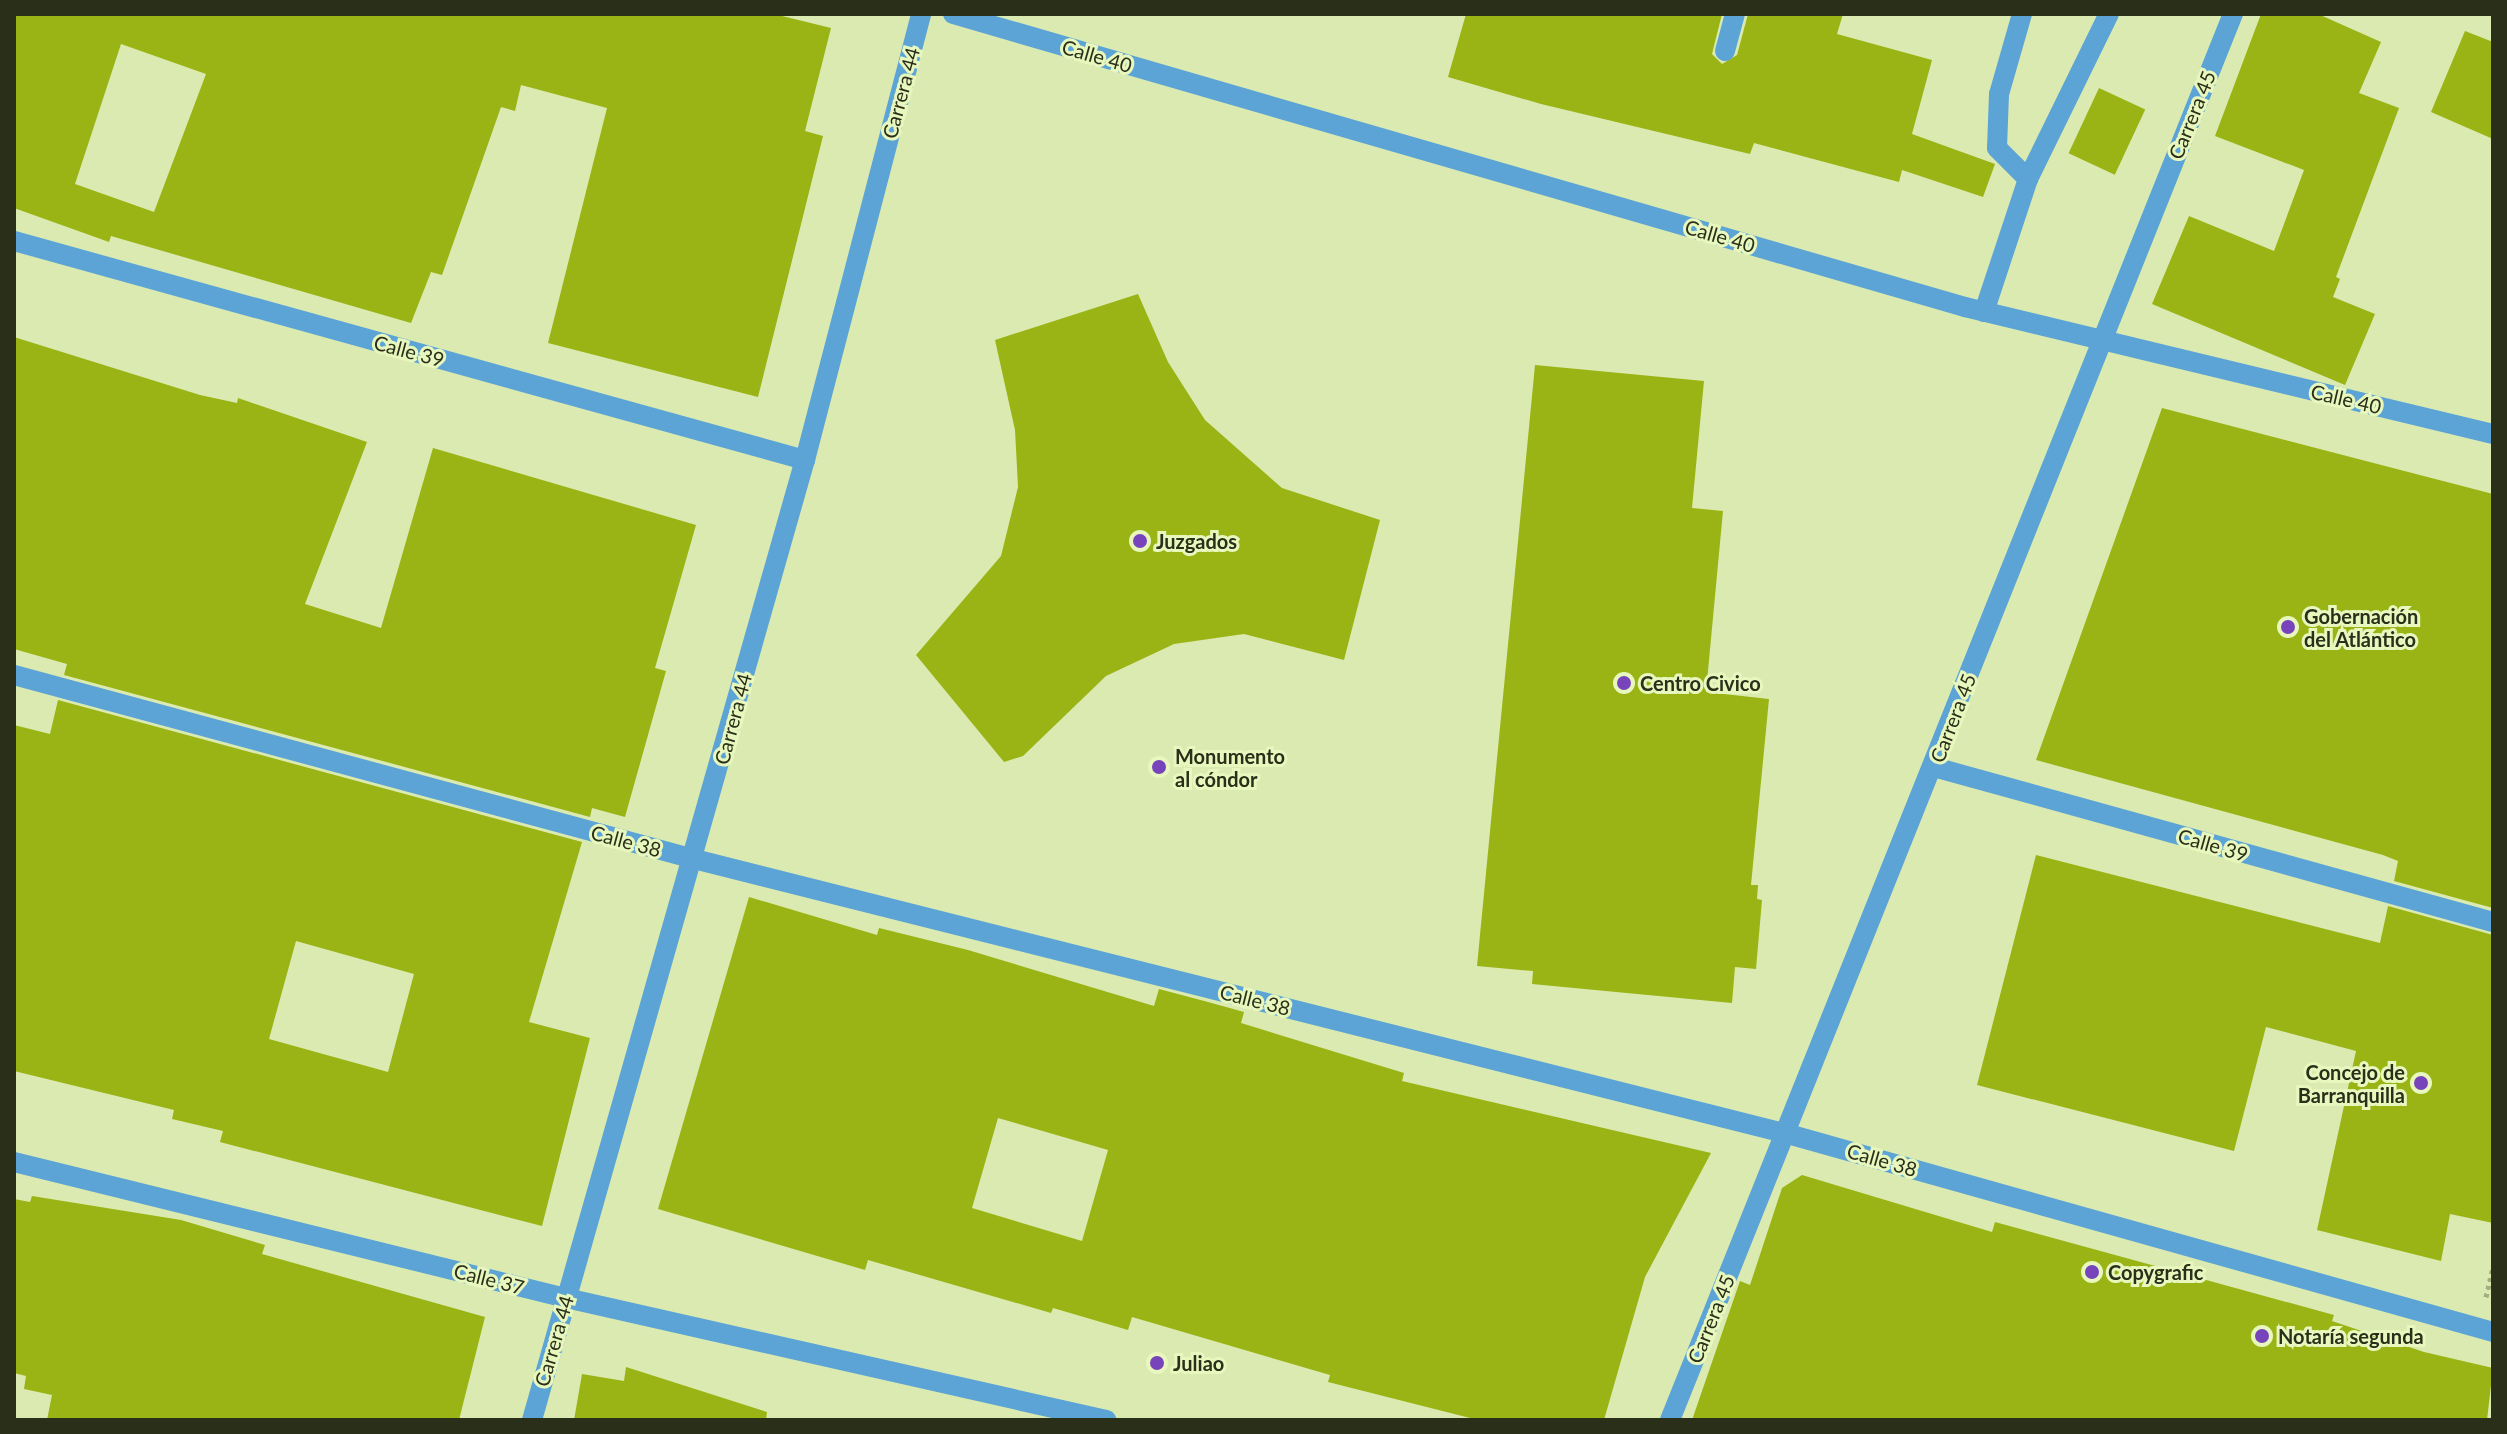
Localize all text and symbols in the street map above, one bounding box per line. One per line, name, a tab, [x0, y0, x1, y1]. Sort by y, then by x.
street label: Calle 40	[1059, 35, 1135, 77]
street label: Carrera 44	[877, 45, 925, 141]
street label: Carrera 45	[2163, 67, 2221, 163]
street label: Calle 40	[1682, 215, 1758, 257]
street label: Calle 39	[371, 330, 447, 372]
street label: Calle 40	[2308, 379, 2384, 419]
place label: Juzgados	[1156, 529, 1237, 553]
marker: Juzgados	[1131, 532, 1149, 550]
place label: Gobernación del Atlántico	[2304, 604, 2418, 651]
marker: Gobernación del Atlántico	[2279, 618, 2297, 636]
street label: Carrera 45	[1925, 670, 1981, 766]
street label: Carrera 44	[709, 671, 757, 767]
place label: Centro Civico	[1640, 671, 1761, 695]
marker: Centro Civico	[1615, 674, 1633, 692]
place label: Monumento al cóndor	[1175, 744, 1285, 791]
marker: Monumento al cóndor	[1150, 758, 1168, 776]
street label: Calle 38	[588, 820, 664, 862]
street label: Calle 39	[2175, 824, 2251, 866]
street label: Calle 38	[1217, 980, 1293, 1020]
place label: Concejo de Barranquilla	[2298, 1060, 2405, 1107]
marker: Concejo de Barranquilla	[2412, 1074, 2430, 1092]
street label: Calle 38	[1844, 1139, 1920, 1181]
street label: Calle 37	[451, 1259, 527, 1299]
place label: Copygrafic	[2108, 1260, 2203, 1284]
marker: Copygrafic	[2083, 1263, 2101, 1281]
street label: Carrera 45	[1682, 1271, 1740, 1367]
street label: Carrera 44	[530, 1293, 578, 1389]
place label: Notaría segunda	[2278, 1324, 2424, 1348]
marker: Notaría segunda	[2253, 1327, 2271, 1345]
place label: Juliao	[1173, 1351, 1224, 1375]
marker: Juliao	[1148, 1354, 1166, 1372]

